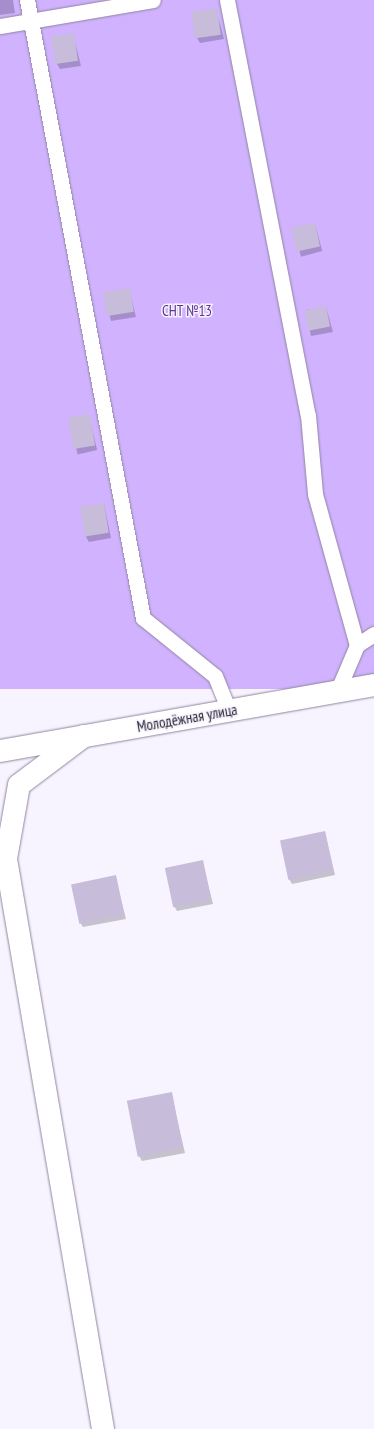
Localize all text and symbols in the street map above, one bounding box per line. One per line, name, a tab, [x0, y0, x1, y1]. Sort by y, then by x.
park label: СНТ №13	[162, 302, 212, 320]
street label: Молодёжная улица	[135, 700, 239, 736]

